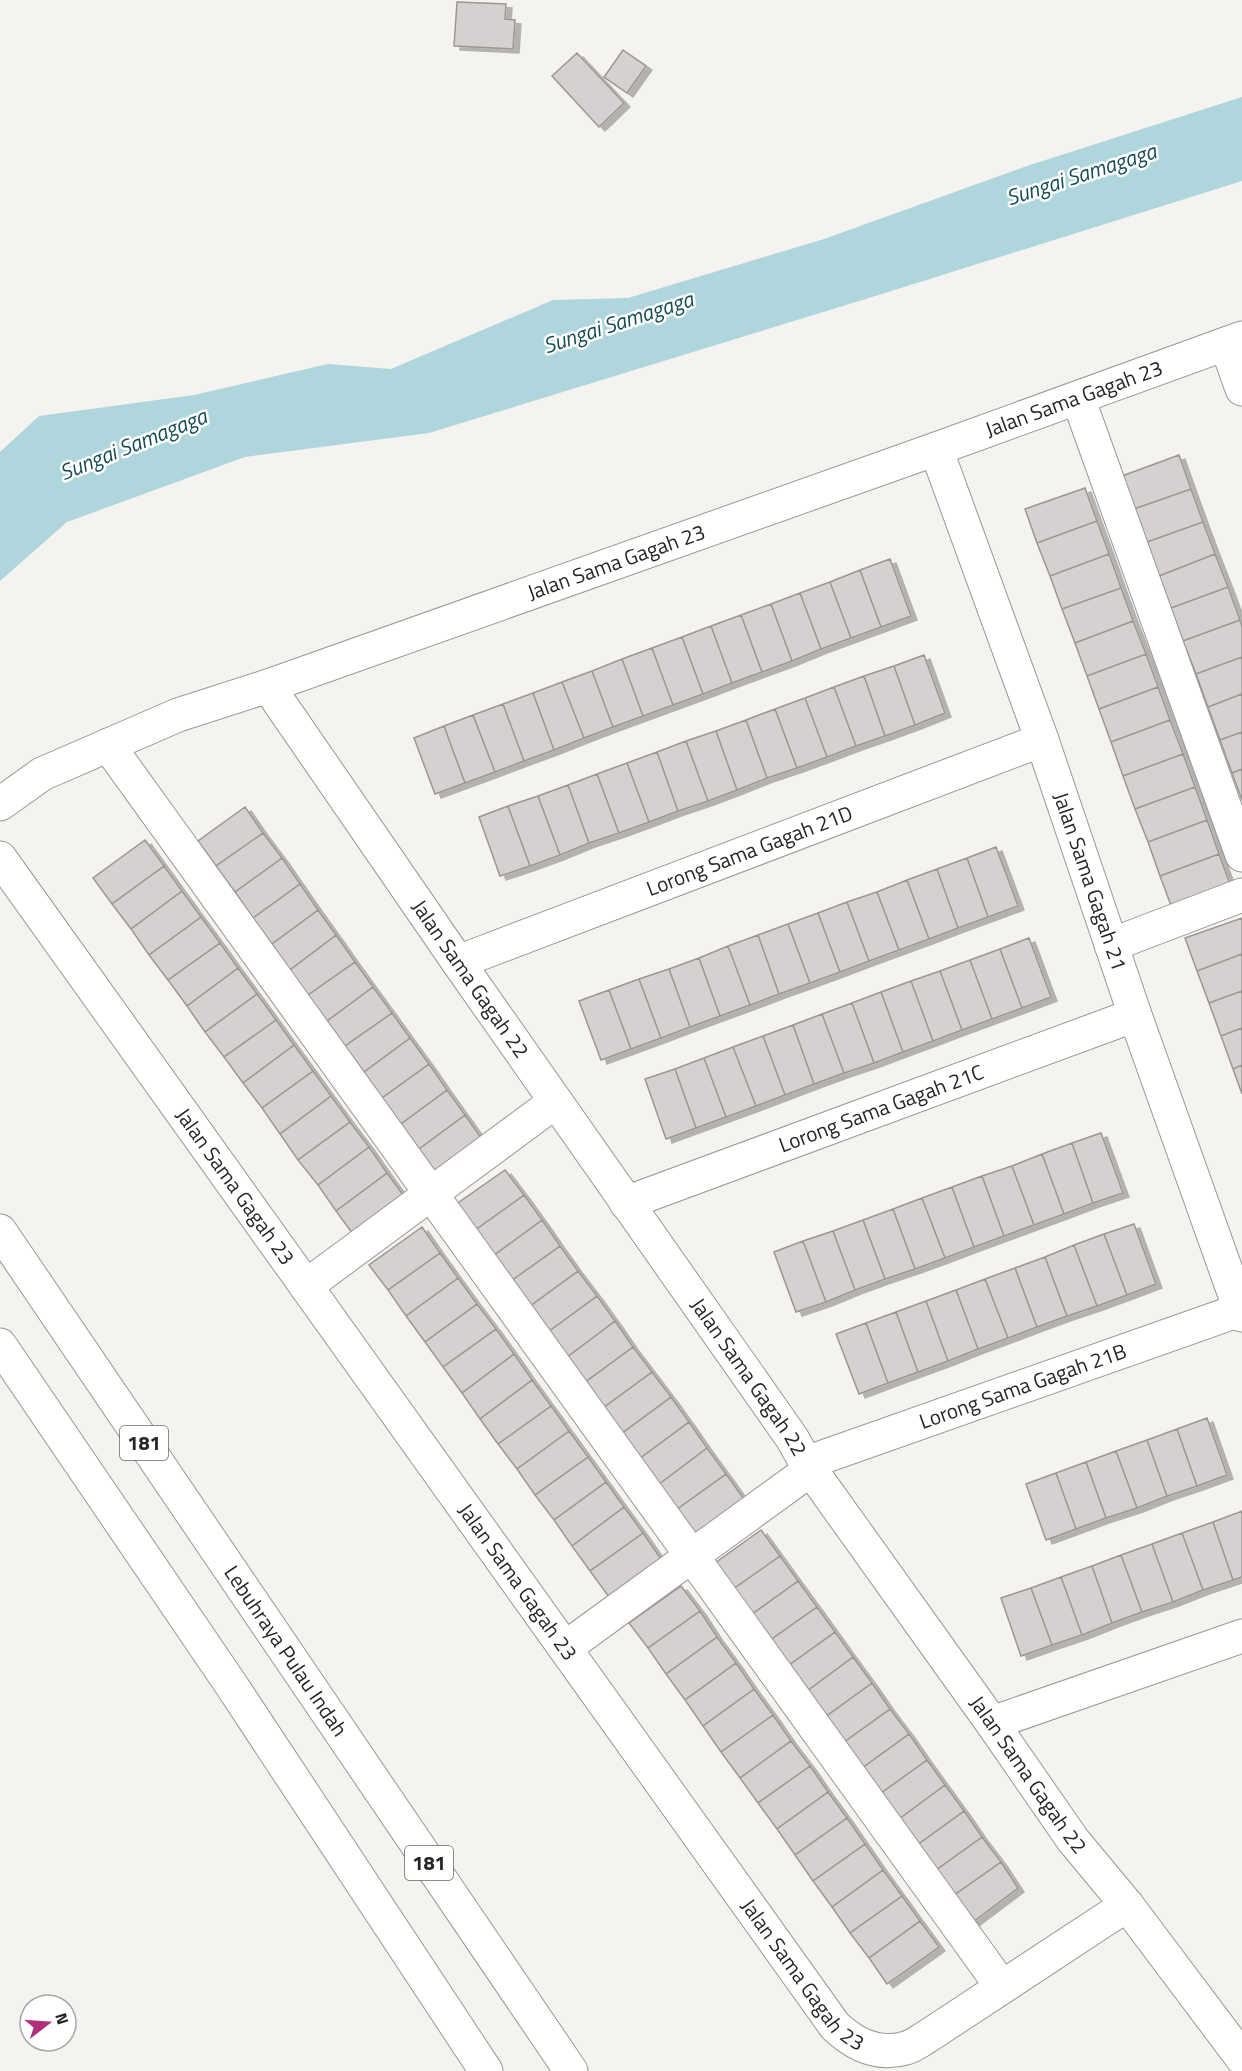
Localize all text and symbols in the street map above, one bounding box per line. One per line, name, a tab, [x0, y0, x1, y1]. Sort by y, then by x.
water label: Sungai Samagaga	[1001, 133, 1162, 214]
water label: Sungai Samagaga	[538, 281, 699, 362]
street label: Jalan Sama Gagah 23	[980, 351, 1167, 445]
water label: Sungai Samagaga	[54, 398, 214, 489]
street label: Jalan Sama Gagah 23	[523, 515, 709, 608]
street label: Jalan Sama Gagah 21	[1046, 788, 1136, 975]
street label: Lorong Sama Gagah 21D	[642, 796, 857, 904]
street label: Jalan Sama Gagah 22	[405, 893, 538, 1064]
street label: Lorong Sama Gagah 21C	[774, 1055, 988, 1160]
street label: Jalan Sama Gagah 23	[168, 1101, 303, 1271]
street label: Jalan Sama Gagah 22	[683, 1291, 816, 1462]
street label: Lorong Sama Gagah 21B	[915, 1334, 1131, 1437]
road number: 181	[120, 1426, 168, 1460]
street label: Jalan Sama Gagah 23	[451, 1496, 586, 1667]
street label: Lebuhraya Pulau Indah	[217, 1558, 356, 1743]
street label: Jalan Sama Gagah 22	[962, 1688, 1095, 1860]
road number: 181	[405, 1846, 453, 1880]
street label: Jalan Sama Gagah 23	[734, 1892, 870, 2058]
north arrow	[18, 1993, 78, 2053]
text: N	[49, 2010, 75, 2027]

